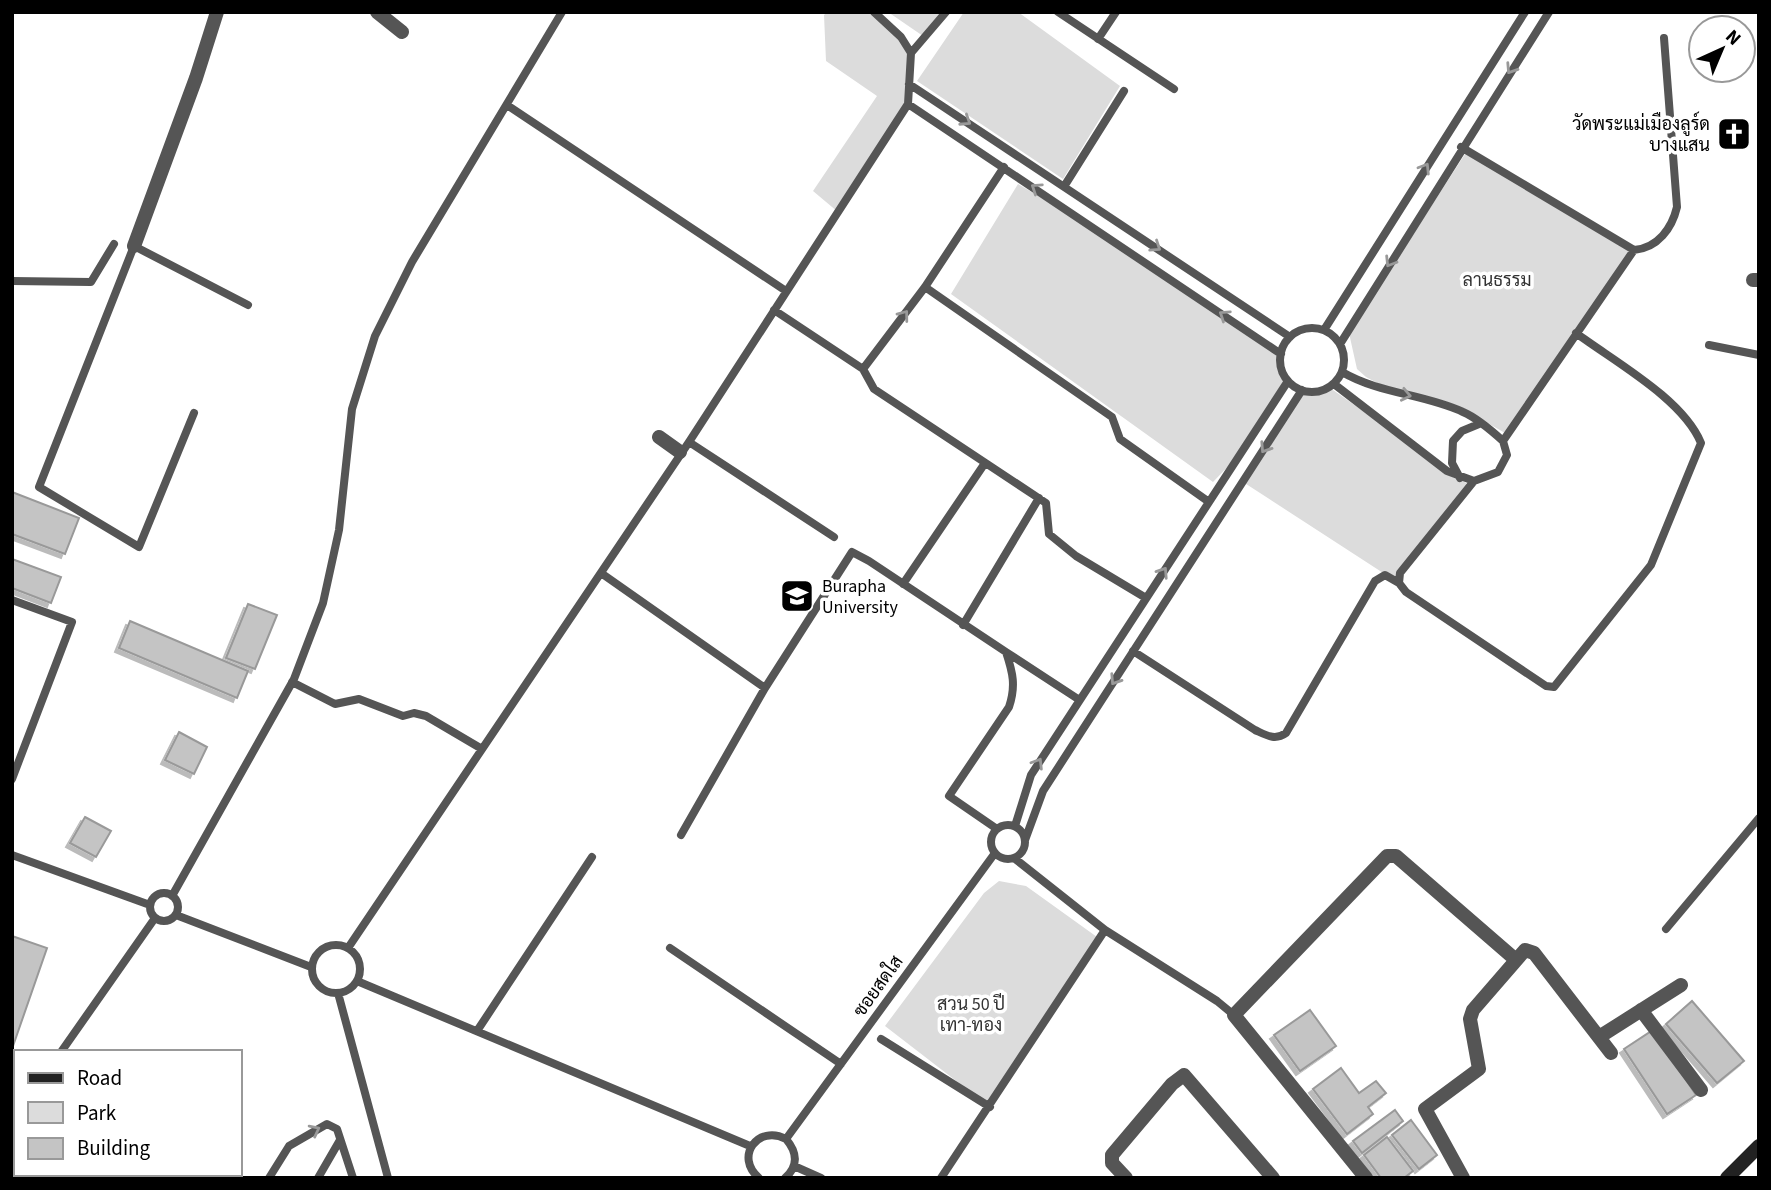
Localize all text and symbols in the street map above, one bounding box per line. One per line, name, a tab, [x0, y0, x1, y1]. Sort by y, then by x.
north arrow	[1687, 14, 1757, 84]
text: N	[1719, 24, 1747, 52]
one-way arrow	[1507, 62, 1520, 75]
place label: วัดพระแม่เมืองลูร์ด บางแสน	[1572, 111, 1710, 158]
one-way arrow	[959, 113, 972, 126]
church icon: วัดพระแม่เมืองลูร์ด บางแสน	[1715, 115, 1753, 153]
one-way arrow	[1417, 163, 1430, 176]
one-way arrow	[1030, 183, 1043, 196]
one-way arrow	[1148, 238, 1161, 251]
one-way arrow	[1386, 254, 1399, 267]
park label: ลานธรรม	[1463, 268, 1531, 293]
one-way arrow	[896, 310, 908, 322]
one-way arrow	[1219, 311, 1232, 323]
one-way arrow	[1400, 386, 1412, 401]
one-way arrow	[1261, 440, 1274, 453]
one-way arrow	[1155, 567, 1168, 580]
place label: Burapha University	[822, 574, 898, 620]
school or university icon: Burapha University	[778, 577, 816, 615]
one-way arrow	[1110, 672, 1123, 685]
one-way arrow	[1030, 757, 1043, 770]
street label: ซอยสดใส	[847, 950, 909, 1022]
park label: สวน 50 ปี เทา-ทอง	[937, 992, 1005, 1038]
legend	[14, 1050, 242, 1176]
text: Road	[77, 1063, 122, 1093]
text: Park	[77, 1098, 117, 1128]
one-way arrow	[308, 1124, 320, 1138]
text: Building	[77, 1133, 151, 1163]

